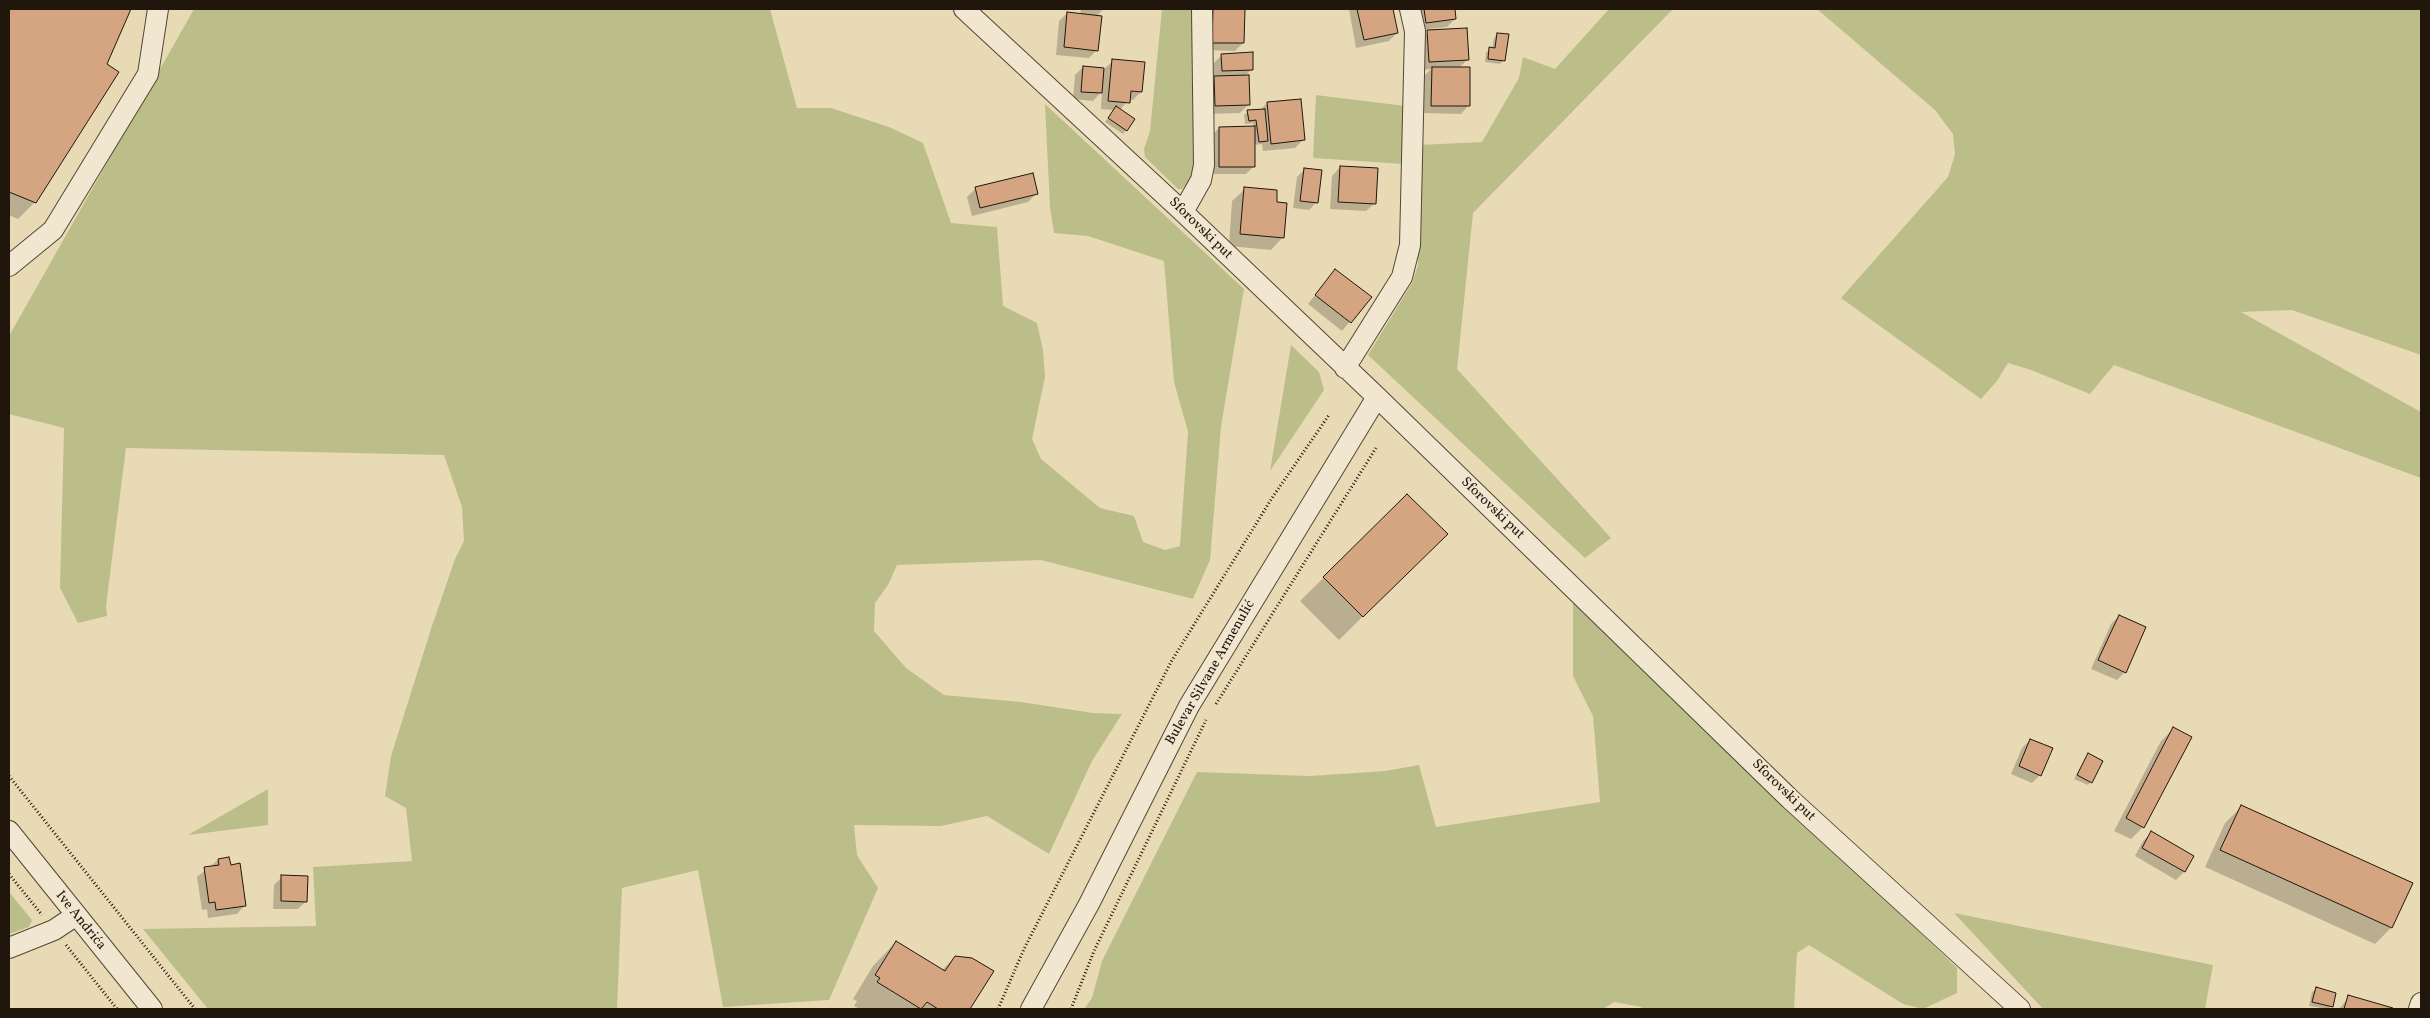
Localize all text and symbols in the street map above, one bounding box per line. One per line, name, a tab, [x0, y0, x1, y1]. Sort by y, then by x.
street label: Sforovski put	[1165, 194, 1235, 264]
street label: Sforovski put	[1457, 474, 1527, 544]
street label: Bulevar Silvane Armenulić	[1163, 598, 1259, 748]
street label: Sforovski put	[1748, 756, 1818, 826]
street label: Ive Andrića	[51, 888, 109, 954]

